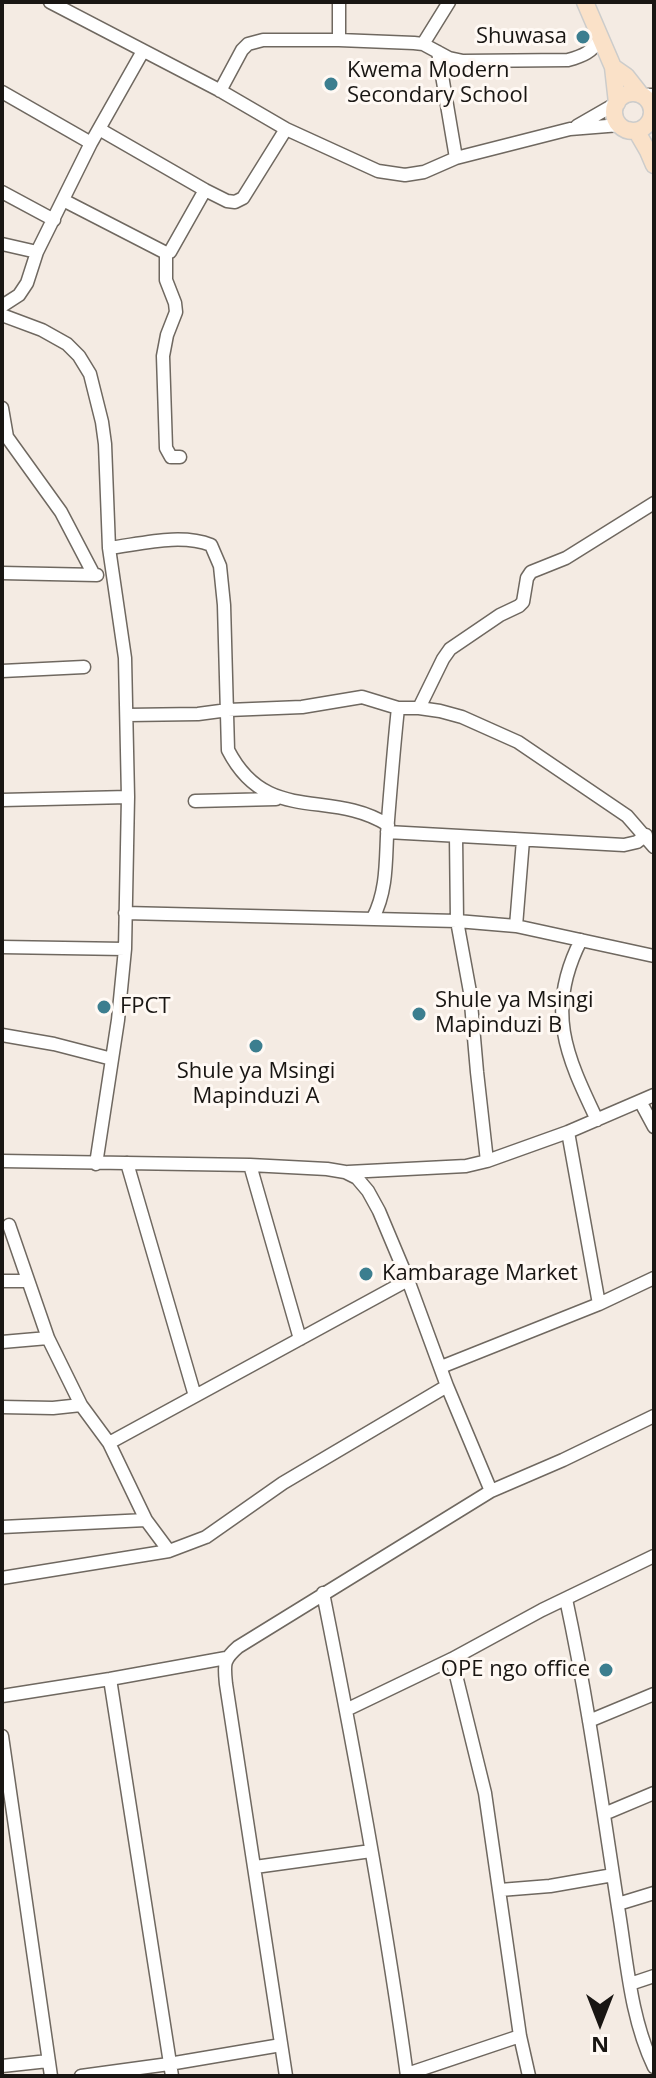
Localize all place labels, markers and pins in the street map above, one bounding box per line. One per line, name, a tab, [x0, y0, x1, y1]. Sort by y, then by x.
place label: Shuwasa	[476, 24, 567, 50]
marker: Shuwasa	[574, 28, 592, 46]
place label: Kwema Modern Secondary School	[347, 58, 528, 110]
marker: Kwema Modern Secondary School	[322, 75, 340, 93]
place label: Shule ya Msingi Mapinduzi B	[435, 988, 593, 1040]
place label: FPCT	[120, 994, 171, 1020]
marker: FPCT	[95, 998, 113, 1016]
marker: Shule ya Msingi Mapinduzi B	[410, 1005, 428, 1023]
marker: Shule ya Msingi Mapinduzi A	[247, 1037, 265, 1055]
place label: Shule ya Msingi Mapinduzi A	[177, 1059, 335, 1110]
place label: Kambarage Market	[382, 1261, 578, 1287]
marker: Kambarage Market	[357, 1265, 375, 1283]
place label: OPE ngo office	[441, 1657, 590, 1683]
marker: OPE ngo office	[597, 1661, 615, 1679]

